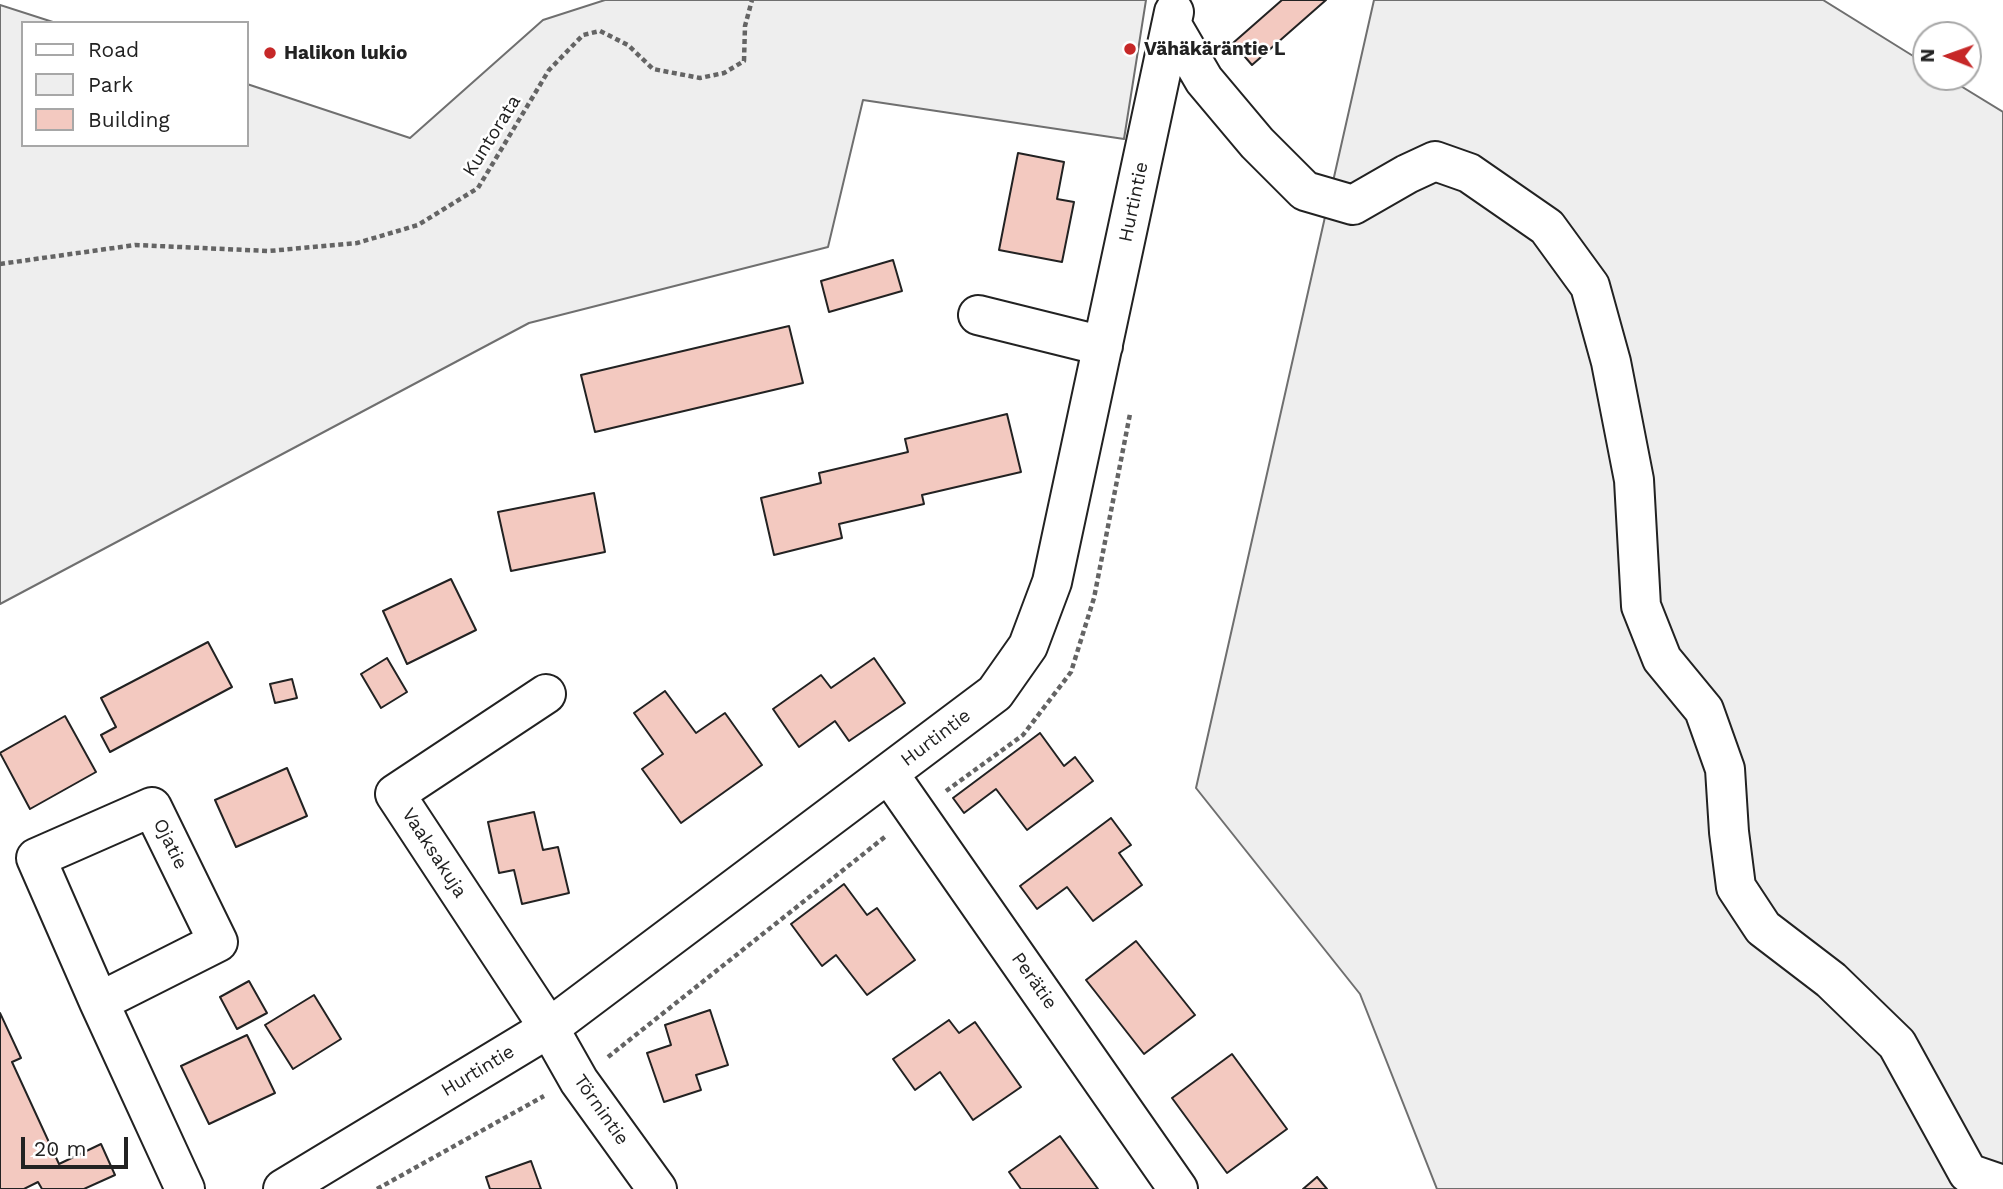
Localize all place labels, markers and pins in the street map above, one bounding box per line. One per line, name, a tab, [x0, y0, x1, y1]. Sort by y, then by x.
place label: Vähäkäräntie L	[1144, 38, 1285, 60]
marker: Vähäkäräntie L	[1122, 41, 1138, 57]
place label: Halikon lukio	[284, 42, 407, 64]
marker: Halikon lukio	[262, 45, 278, 61]

